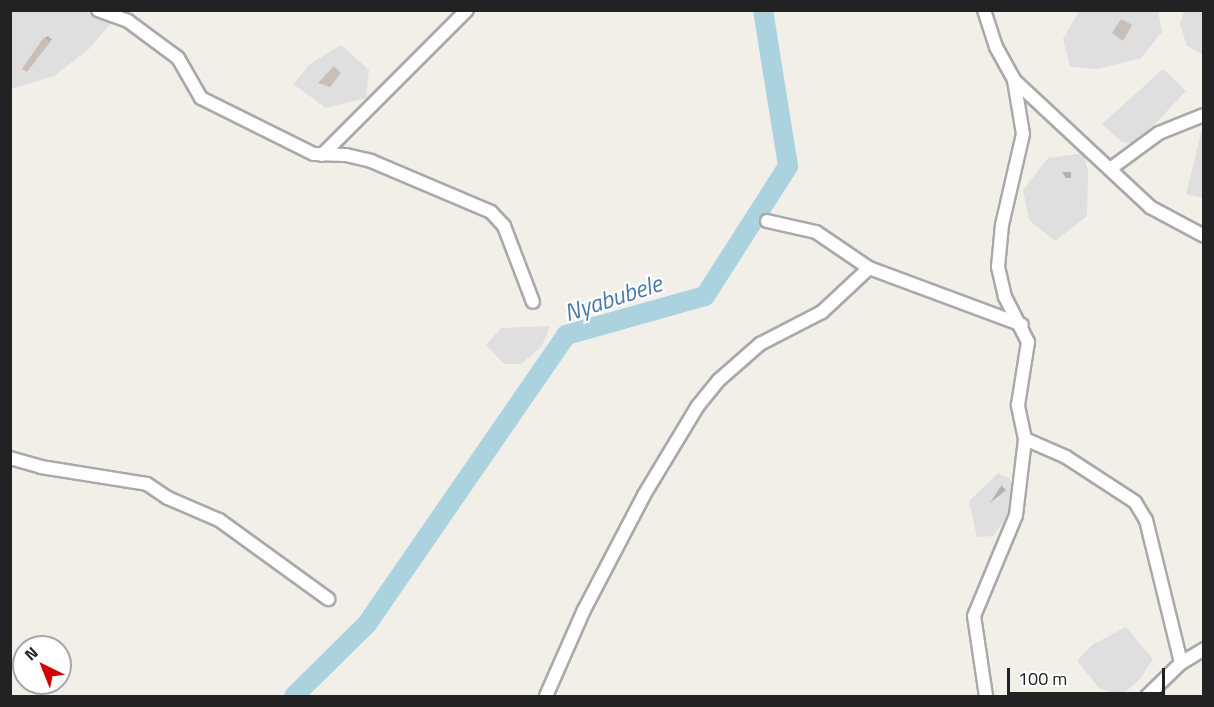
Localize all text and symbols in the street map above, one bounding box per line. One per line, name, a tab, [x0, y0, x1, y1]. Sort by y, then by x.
water label: Nyabubele	[561, 269, 665, 327]
north arrow	[12, 635, 72, 695]
text: N	[19, 641, 43, 666]
scale bar	[1010, 656, 1168, 694]
text: 100 m	[1018, 665, 1067, 692]

